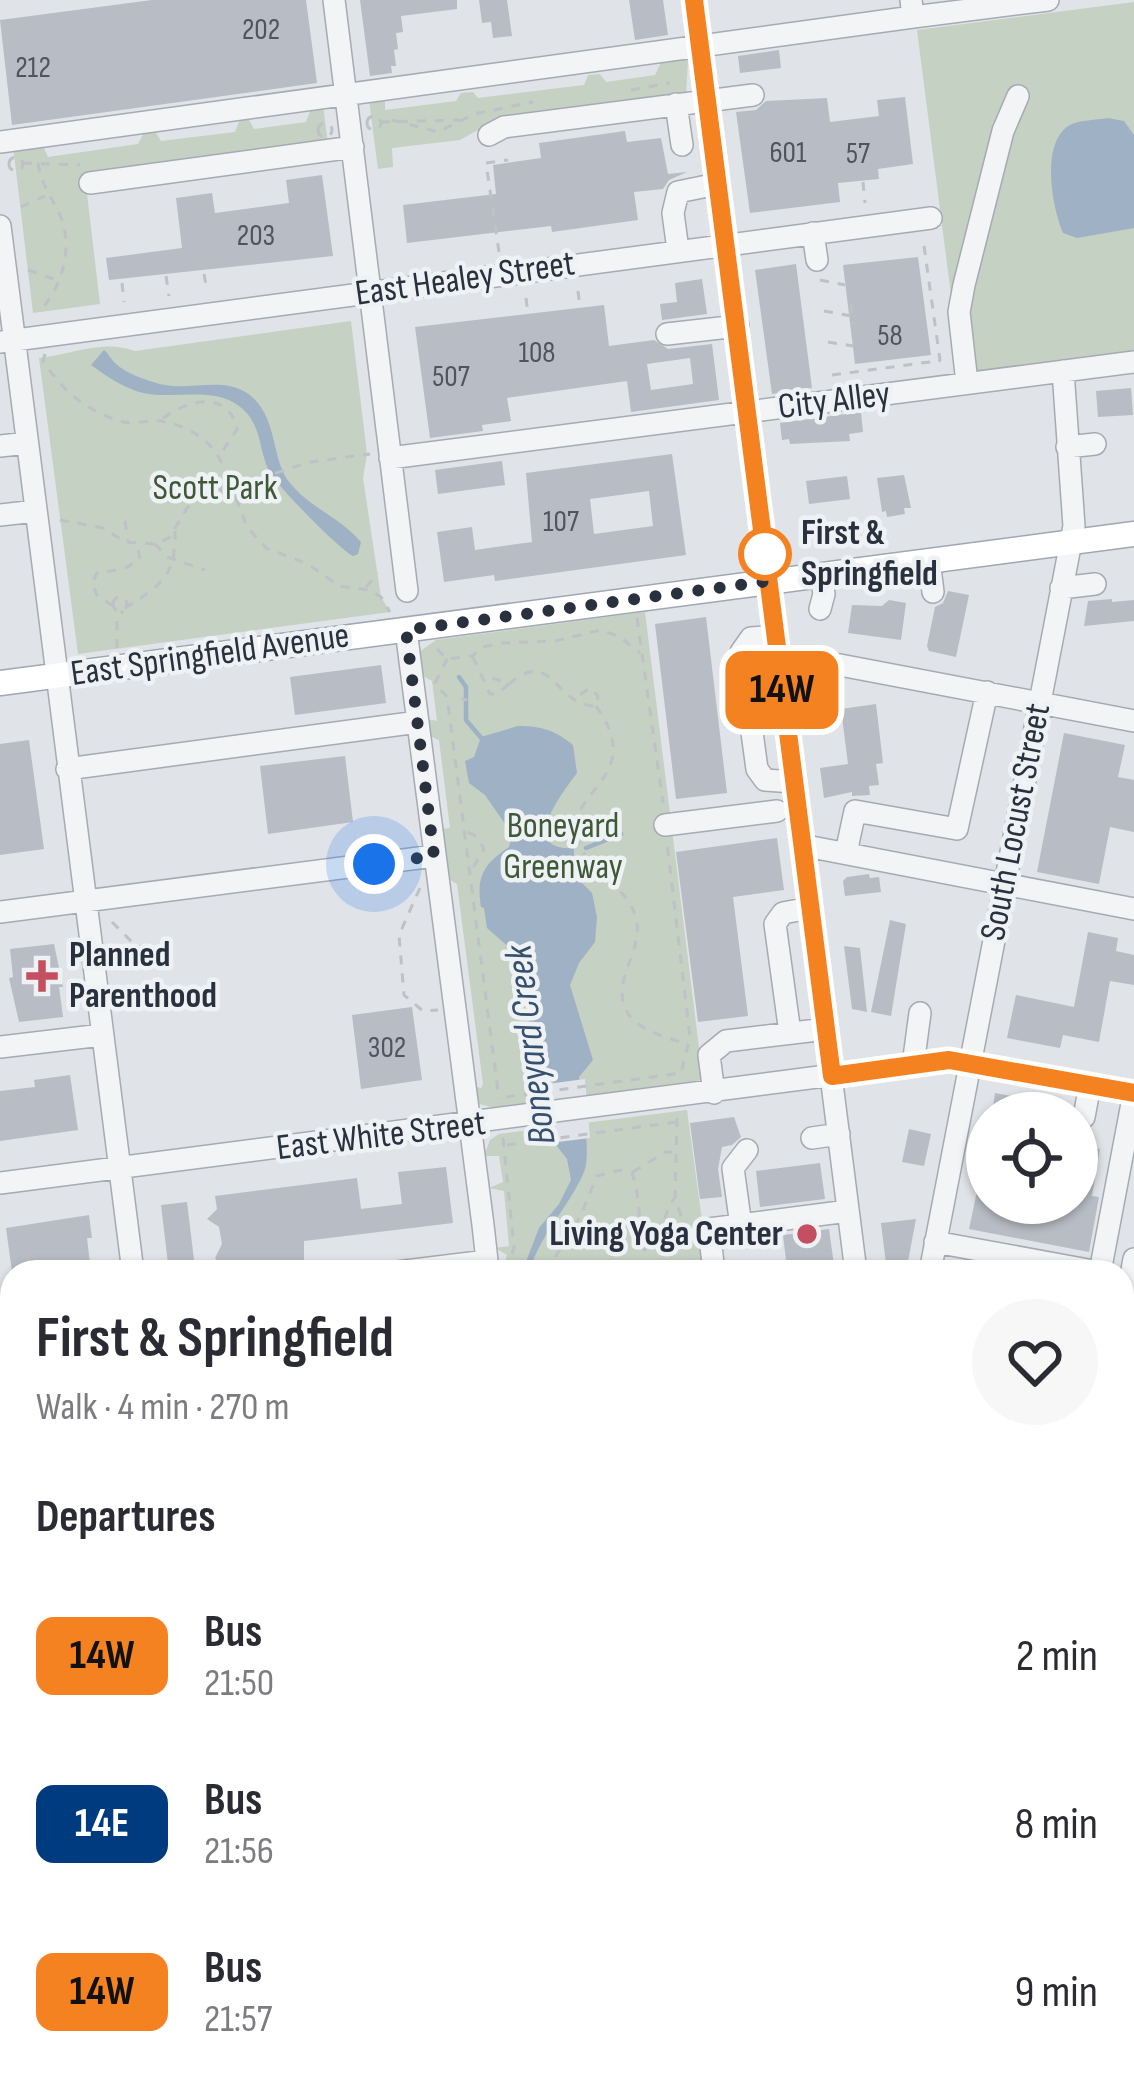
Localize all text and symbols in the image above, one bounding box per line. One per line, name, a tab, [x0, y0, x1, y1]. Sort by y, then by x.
house number: 202	[242, 12, 280, 48]
house number: 212	[15, 50, 51, 86]
house number: 601	[769, 135, 807, 171]
house number: 57	[846, 136, 870, 172]
house number: 203	[237, 218, 275, 254]
street label: East Healey Street	[353, 242, 577, 316]
house number: 58	[877, 318, 903, 354]
house number: 108	[518, 335, 556, 371]
house number: 507	[432, 359, 470, 395]
street label: City Alley	[776, 373, 892, 429]
park label: Scott Park	[153, 467, 278, 510]
house number: 107	[543, 504, 579, 540]
place label: First & Springfield	[801, 512, 938, 596]
marker: First & Springfield	[740, 529, 790, 579]
street label: East Springfield Avenue	[68, 614, 352, 696]
line badge: 14W	[713, 651, 851, 729]
text: 14W	[749, 664, 815, 715]
street label: South Locust Street	[972, 700, 1060, 944]
park label: Boneyard Greenway	[503, 805, 623, 889]
your location	[344, 834, 404, 894]
place label: Planned Parenthood	[69, 934, 217, 1018]
water label: Boneyard Creek	[495, 941, 567, 1147]
marker: Planned Parenthood	[26, 960, 58, 992]
house number: 302	[368, 1030, 406, 1066]
map controls	[966, 1092, 1098, 1224]
button: locate	[966, 1092, 1098, 1224]
street label: East White Street	[274, 1102, 488, 1170]
place label: Living Yoga Center	[549, 1213, 783, 1256]
marker: Living Yoga Center	[794, 1221, 820, 1247]
button: heart	[972, 1299, 1098, 1425]
text: First & Springfield	[36, 1305, 394, 1373]
text: Walk · 4 min · 270 m	[36, 1384, 290, 1431]
text: Departures	[36, 1490, 215, 1545]
text: Bus	[204, 1605, 262, 1660]
text: 2 min	[1016, 1629, 1098, 1684]
text: 14W	[69, 1630, 135, 1681]
text: 21:50	[204, 1660, 274, 1707]
text: Bus	[204, 1773, 262, 1828]
text: 8 min	[1015, 1797, 1098, 1852]
text: 14E	[75, 1798, 129, 1849]
text: 21:56	[204, 1828, 274, 1875]
text: Bus	[204, 1941, 262, 1996]
text: 9 min	[1014, 1965, 1098, 2020]
text: 14W	[69, 1966, 135, 2017]
text: 21:57	[204, 1996, 272, 2043]

